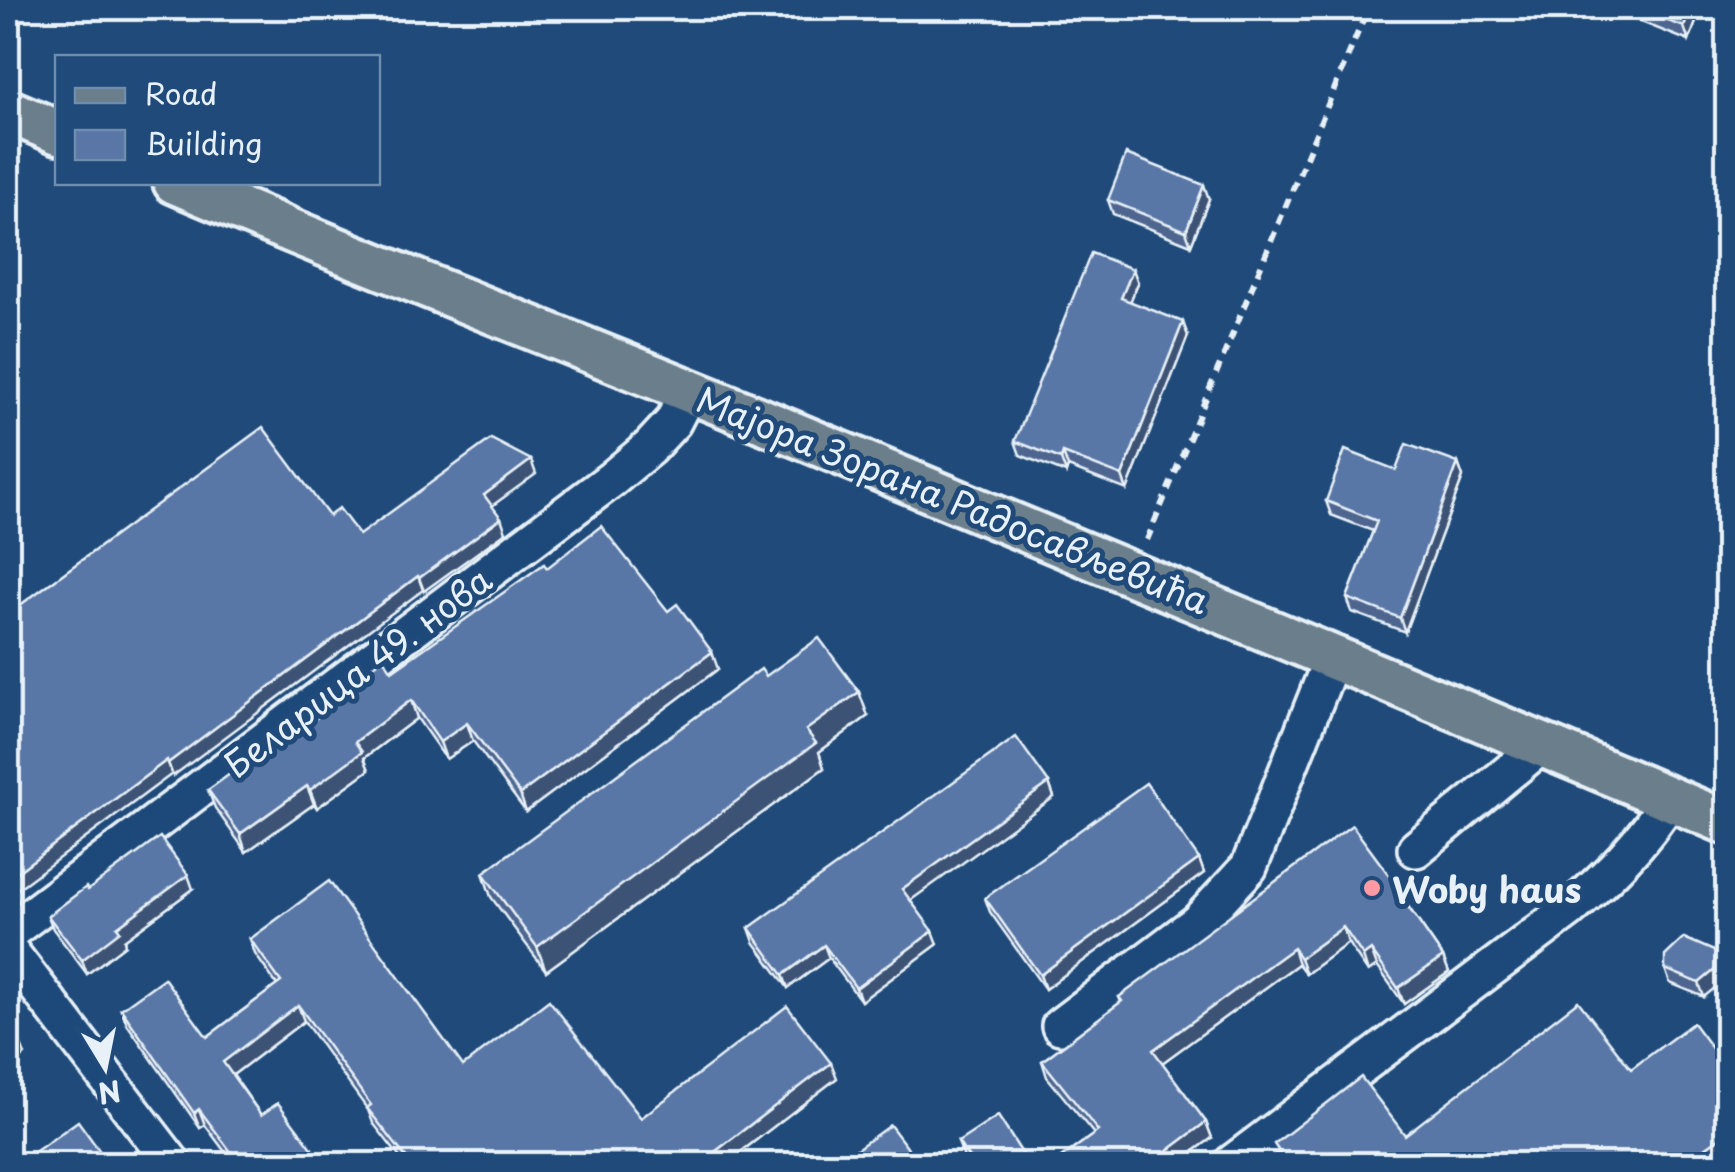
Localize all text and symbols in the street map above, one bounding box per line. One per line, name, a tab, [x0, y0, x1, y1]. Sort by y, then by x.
legend	[55, 55, 380, 185]
text: Road	[145, 70, 218, 115]
text: Building	[145, 120, 262, 165]
street label: Мајора Зорана Радосављевића	[689, 372, 1217, 626]
street label: Беларица 49. нова	[212, 552, 502, 789]
place label: Woby haus	[1392, 862, 1581, 915]
marker: Woby haus	[1361, 877, 1383, 899]
north arrow	[55, 1017, 155, 1117]
text: N	[95, 1070, 124, 1116]

